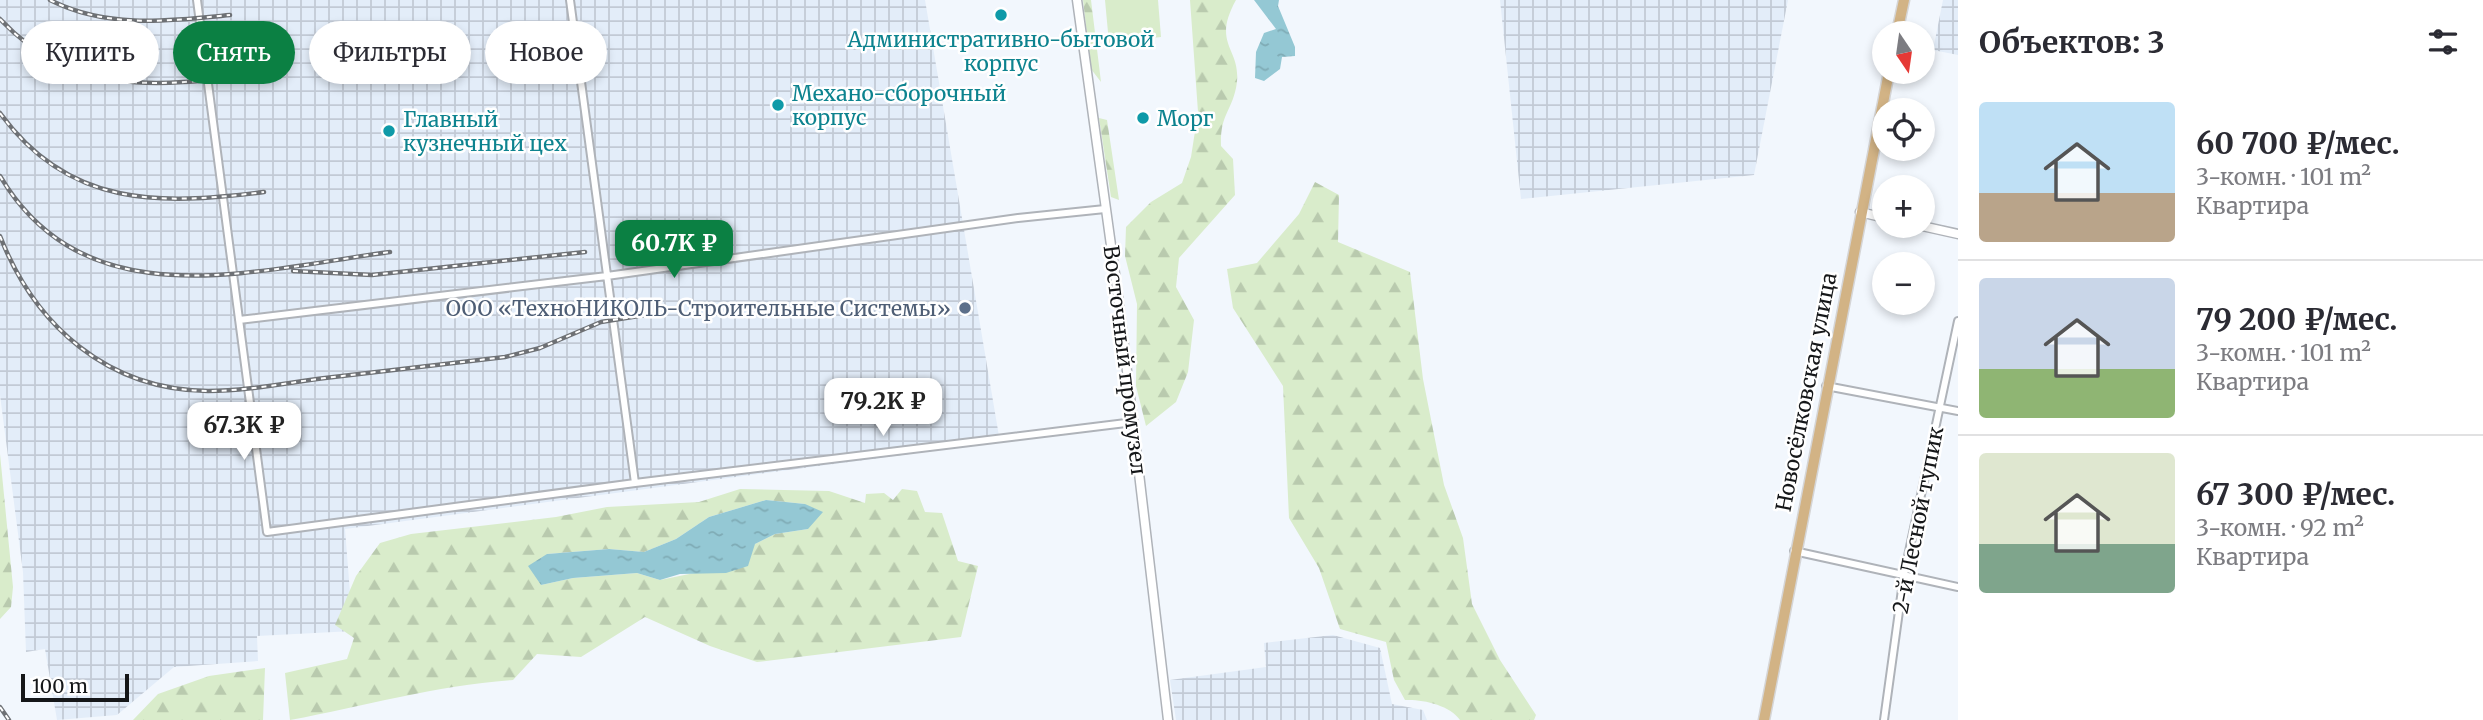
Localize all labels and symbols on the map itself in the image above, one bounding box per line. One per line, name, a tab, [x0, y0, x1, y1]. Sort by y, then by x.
marker: Административно-бытовой корпус	[993, 7, 1009, 23]
north arrow	[1872, 21, 1936, 84]
place label: Административно-бытовой корпус	[846, 26, 1155, 77]
place label: Механо-сборочный корпус	[792, 80, 1006, 131]
marker: Механо-сборочный корпус	[770, 97, 786, 113]
place label: Морг	[1157, 105, 1214, 132]
place label: Главный кузнечный цех	[403, 106, 567, 157]
marker: Морг	[1135, 110, 1151, 126]
marker: Главный кузнечный цех	[381, 123, 397, 139]
pin: 60.7K ₽	[609, 220, 739, 280]
street label: Восточный промузел	[1098, 244, 1152, 476]
street label: Новосёлковская улица	[1770, 270, 1842, 514]
place label: ООО «ТехноНИКОЛЬ-Строительные Системы»	[446, 295, 951, 322]
marker: ООО «ТехноНИКОЛЬ-Строительные Системы»	[957, 300, 973, 316]
pin: 79.2K ₽	[818, 378, 948, 438]
pin: 67.3K ₽	[179, 402, 309, 462]
street label: 2-й Лесной тупик	[1887, 424, 1949, 616]
scale bar	[21, 671, 130, 703]

